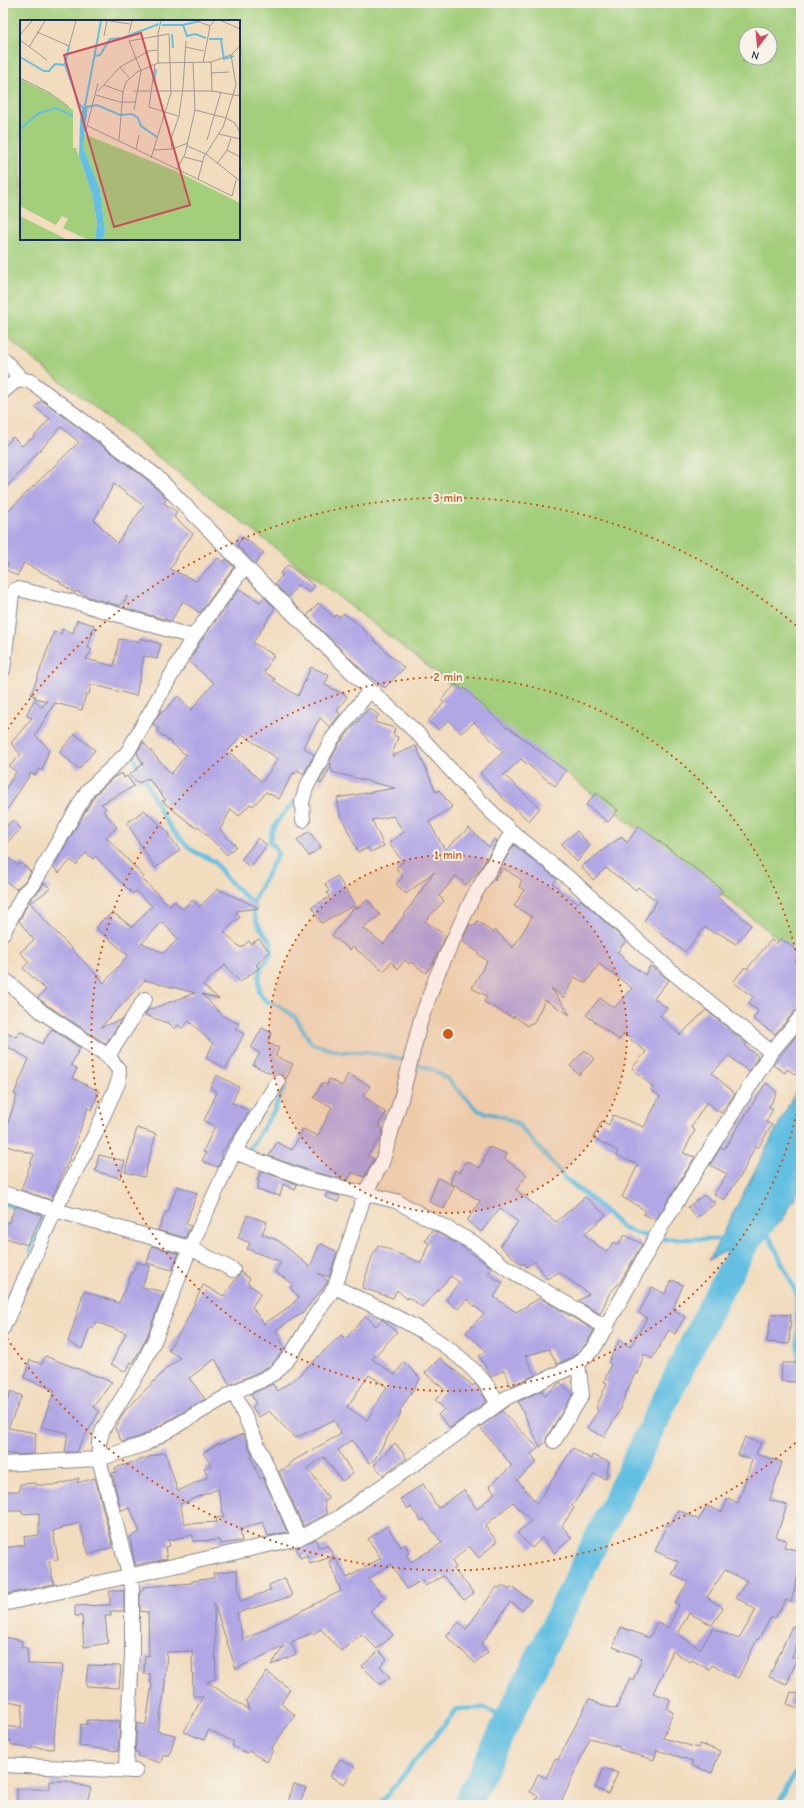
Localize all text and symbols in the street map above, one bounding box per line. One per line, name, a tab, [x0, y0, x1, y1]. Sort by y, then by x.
inset map	[20, 20, 240, 240]
north arrow	[738, 26, 778, 66]
text: N	[750, 48, 761, 62]
text: 3 min	[433, 491, 463, 505]
text: 2 min	[433, 670, 463, 684]
text: 1 min	[434, 848, 462, 862]
centre of rings	[441, 1027, 455, 1041]

